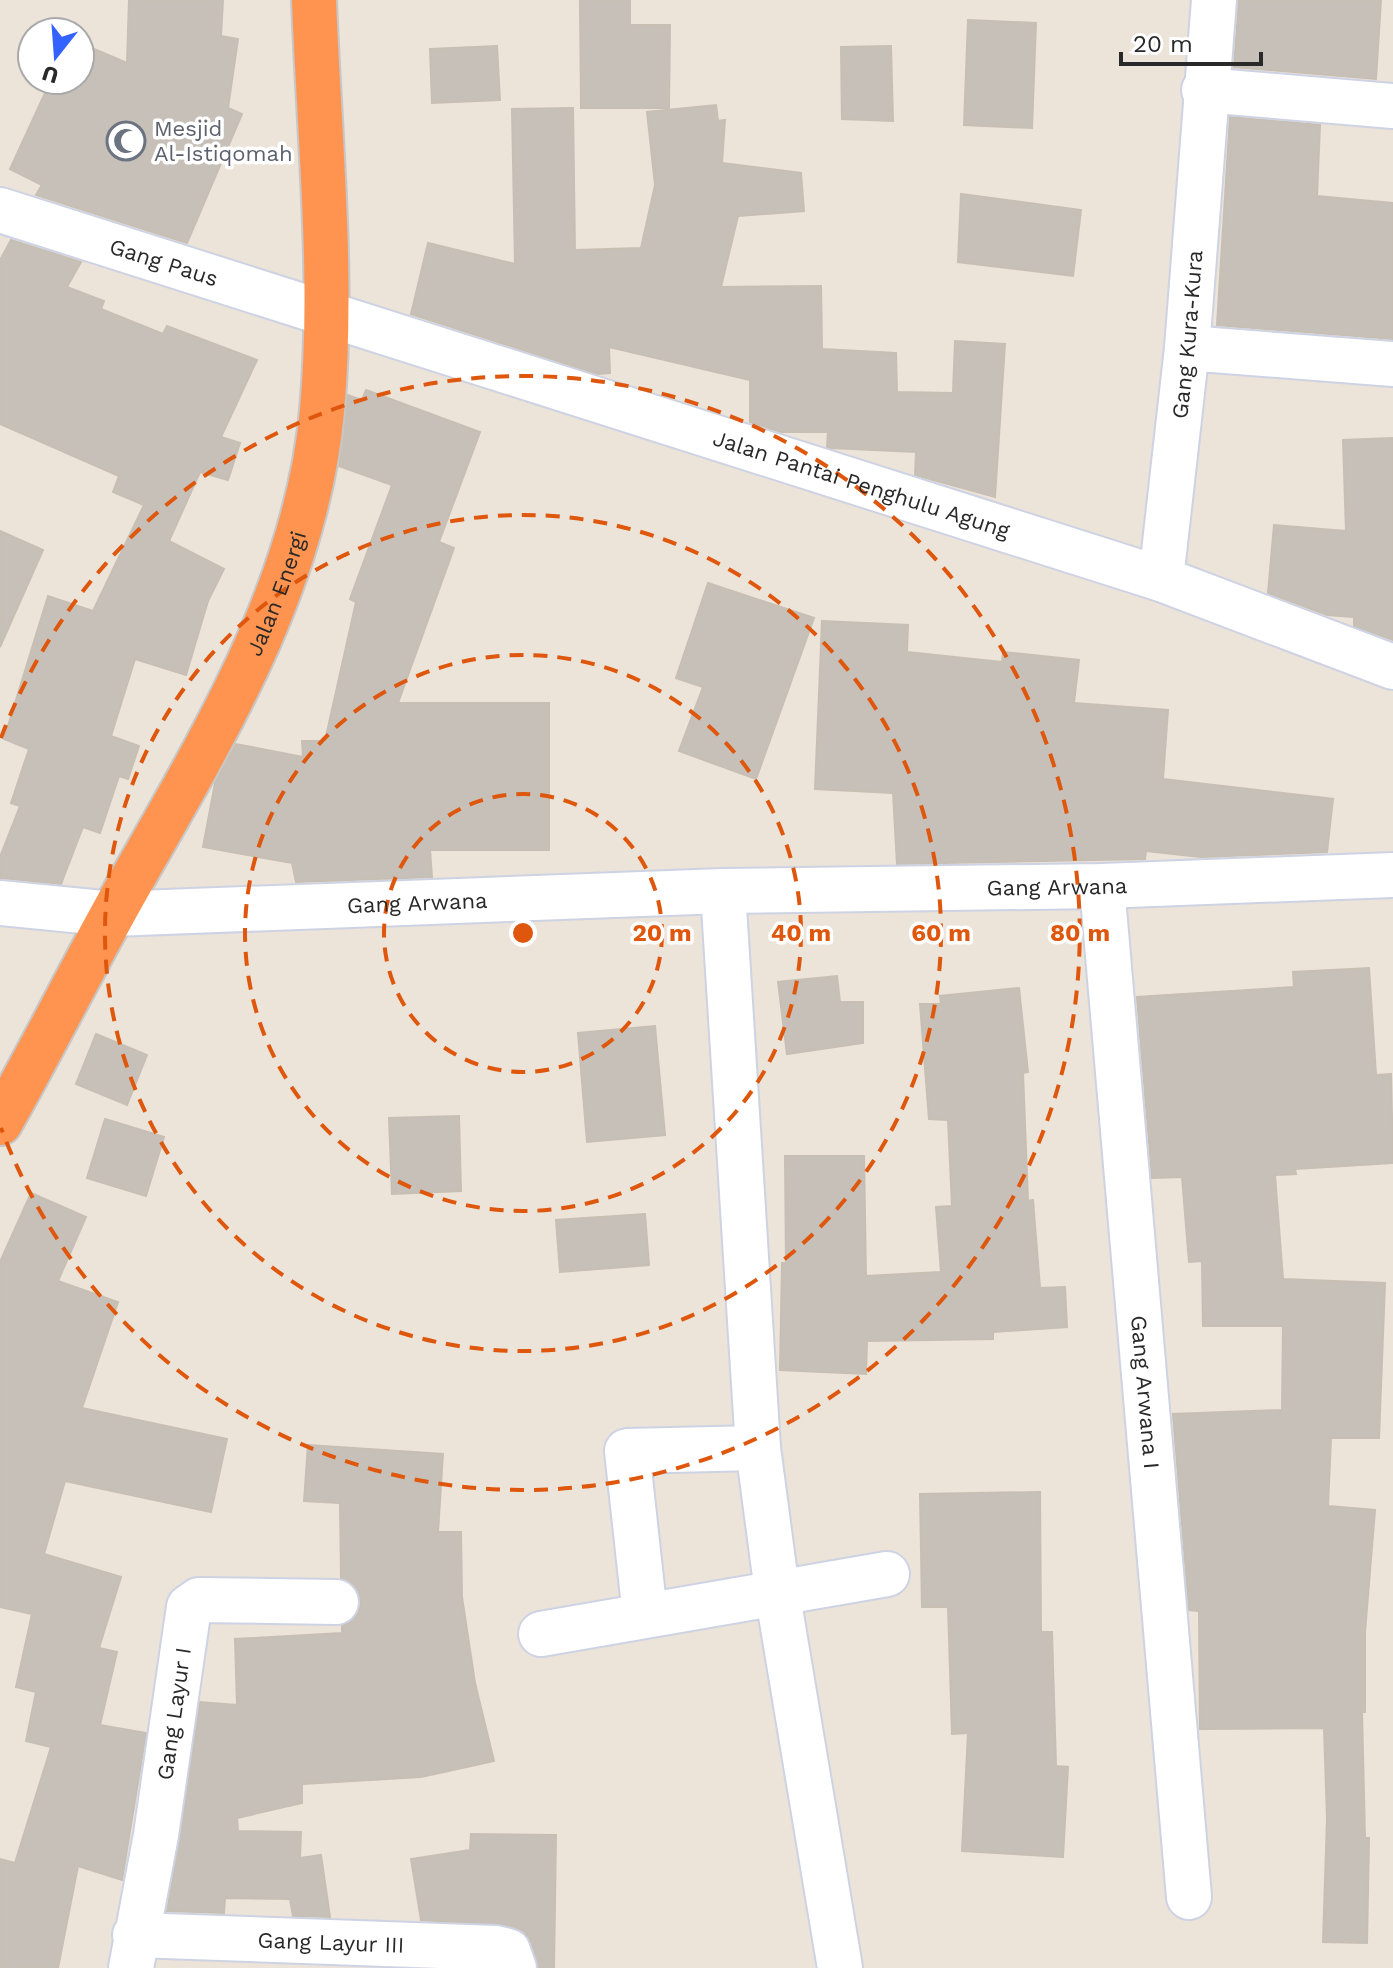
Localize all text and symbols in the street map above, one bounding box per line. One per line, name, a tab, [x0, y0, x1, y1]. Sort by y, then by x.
north arrow	[16, 16, 96, 96]
scale bar	[1121, 16, 1261, 66]
text: 20 m	[1133, 30, 1193, 58]
text: U	[39, 60, 61, 89]
place label: Mesjid Al-Istiqomah	[154, 116, 293, 166]
mosque icon: Mesjid Al-Istiqomah	[105, 120, 147, 162]
street label: Gang Paus	[106, 234, 221, 291]
street label: Gang Kura-Kura	[1167, 249, 1208, 420]
street label: Jalan Pantai Penghulu Agung	[710, 425, 1013, 543]
street label: Jalan Energi	[242, 528, 311, 660]
street label: Gang Arwana	[987, 873, 1128, 901]
street label: Gang Arwana	[347, 888, 488, 918]
centre of rings	[509, 919, 537, 947]
text: 20 m	[632, 919, 692, 947]
text: 40 m	[771, 919, 831, 947]
text: 60 m	[911, 919, 971, 947]
text: 80 m	[1050, 919, 1110, 947]
street label: Gang Arwana I	[1126, 1314, 1164, 1470]
street label: Gang Layur I	[152, 1646, 196, 1782]
street label: Gang Layur III	[257, 1927, 405, 1958]

